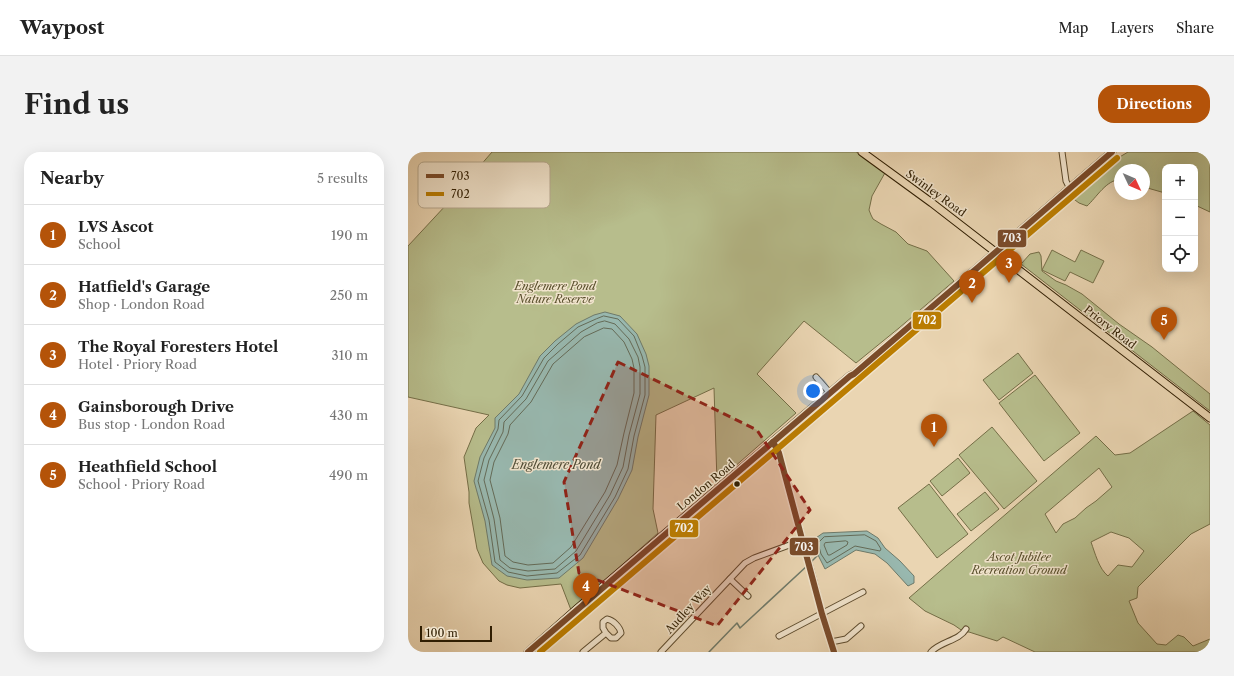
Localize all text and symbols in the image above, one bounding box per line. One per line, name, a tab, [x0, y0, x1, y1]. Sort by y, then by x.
text: Waypost	[20, 16, 104, 39]
text: Map	[1058, 19, 1088, 37]
text: Layers	[1110, 19, 1154, 37]
text: Share	[1176, 19, 1214, 37]
button: Directions	[1098, 85, 1210, 123]
text: Find us	[24, 87, 129, 121]
legend	[418, 162, 550, 208]
north arrow	[1114, 164, 1150, 200]
map controls	[1162, 164, 1198, 272]
button: +	[1162, 164, 1198, 200]
street label: Swinley Road	[903, 166, 969, 220]
text: Nearby	[40, 168, 104, 188]
text: 703	[451, 169, 469, 183]
text: 5 results	[317, 170, 368, 186]
text: 702	[451, 187, 470, 201]
button: −	[1162, 200, 1198, 236]
text: LVS Ascot	[78, 217, 154, 236]
text: 1	[50, 227, 56, 243]
text: 190 m	[331, 227, 368, 243]
line badge: 703	[997, 229, 1027, 248]
text: 703	[1003, 231, 1021, 245]
text: School	[78, 236, 121, 252]
button: locate	[1162, 236, 1198, 272]
pin: 3	[996, 250, 1022, 283]
pin: 2	[959, 270, 985, 303]
text: Hatfield's Garage	[78, 277, 210, 296]
park label: Englemere Pond Nature Reserve	[513, 279, 597, 306]
text: 2	[49, 287, 57, 303]
text: 250 m	[330, 287, 368, 303]
text: Shop · London Road	[78, 296, 205, 312]
street label: Priory Road	[1081, 302, 1139, 352]
pin: 5	[1151, 307, 1177, 340]
line badge: 702	[912, 311, 942, 330]
text: 702	[917, 313, 937, 327]
text: The Royal Foresters Hotel	[78, 337, 278, 356]
text: 3	[49, 347, 57, 363]
text: 310 m	[332, 347, 368, 363]
text: Hotel · Priory Road	[78, 356, 197, 372]
your location	[803, 381, 823, 401]
text: Gainsborough Drive	[78, 397, 234, 416]
text: 4	[49, 407, 57, 423]
text: 430 m	[330, 407, 368, 423]
pin: 1	[921, 414, 947, 447]
text: Bus stop · London Road	[78, 416, 225, 432]
text: Heathfield School	[78, 457, 217, 476]
water label: Englemere Pond	[511, 457, 602, 472]
street label: London Road	[674, 457, 738, 513]
text: 5	[49, 467, 57, 483]
text: 490 m	[329, 467, 368, 483]
text: School · Priory Road	[78, 476, 205, 492]
unlabelled marker	[732, 479, 742, 489]
line badge: 702	[669, 519, 699, 538]
text: 702	[674, 521, 694, 535]
line badge: 703	[789, 537, 819, 556]
text: 703	[795, 540, 813, 554]
park label: Ascot Jubilee Recreation Ground	[971, 550, 1068, 577]
pin: 4	[573, 573, 599, 606]
street label: Audley Way	[661, 581, 715, 637]
scale bar	[420, 624, 492, 643]
text: 100 m	[426, 626, 458, 640]

